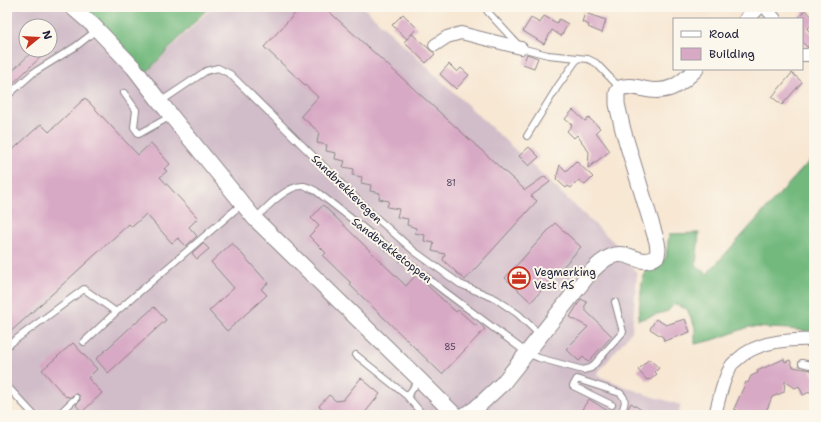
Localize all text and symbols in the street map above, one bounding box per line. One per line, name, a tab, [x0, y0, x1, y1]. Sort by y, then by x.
north arrow	[18, 18, 58, 58]
legend	[673, 18, 803, 70]
text: Road	[709, 26, 740, 42]
text: N	[39, 29, 56, 42]
text: Building	[709, 46, 755, 62]
street label: Sandbrekkevegen	[308, 152, 385, 227]
house number: 81	[446, 177, 456, 189]
street label: Sandbrekketoppen	[348, 214, 435, 287]
office icon: Vegmerking Vest AS	[506, 265, 532, 291]
place label: Vegmerking Vest AS	[534, 265, 596, 293]
house number: 85	[444, 341, 456, 353]

